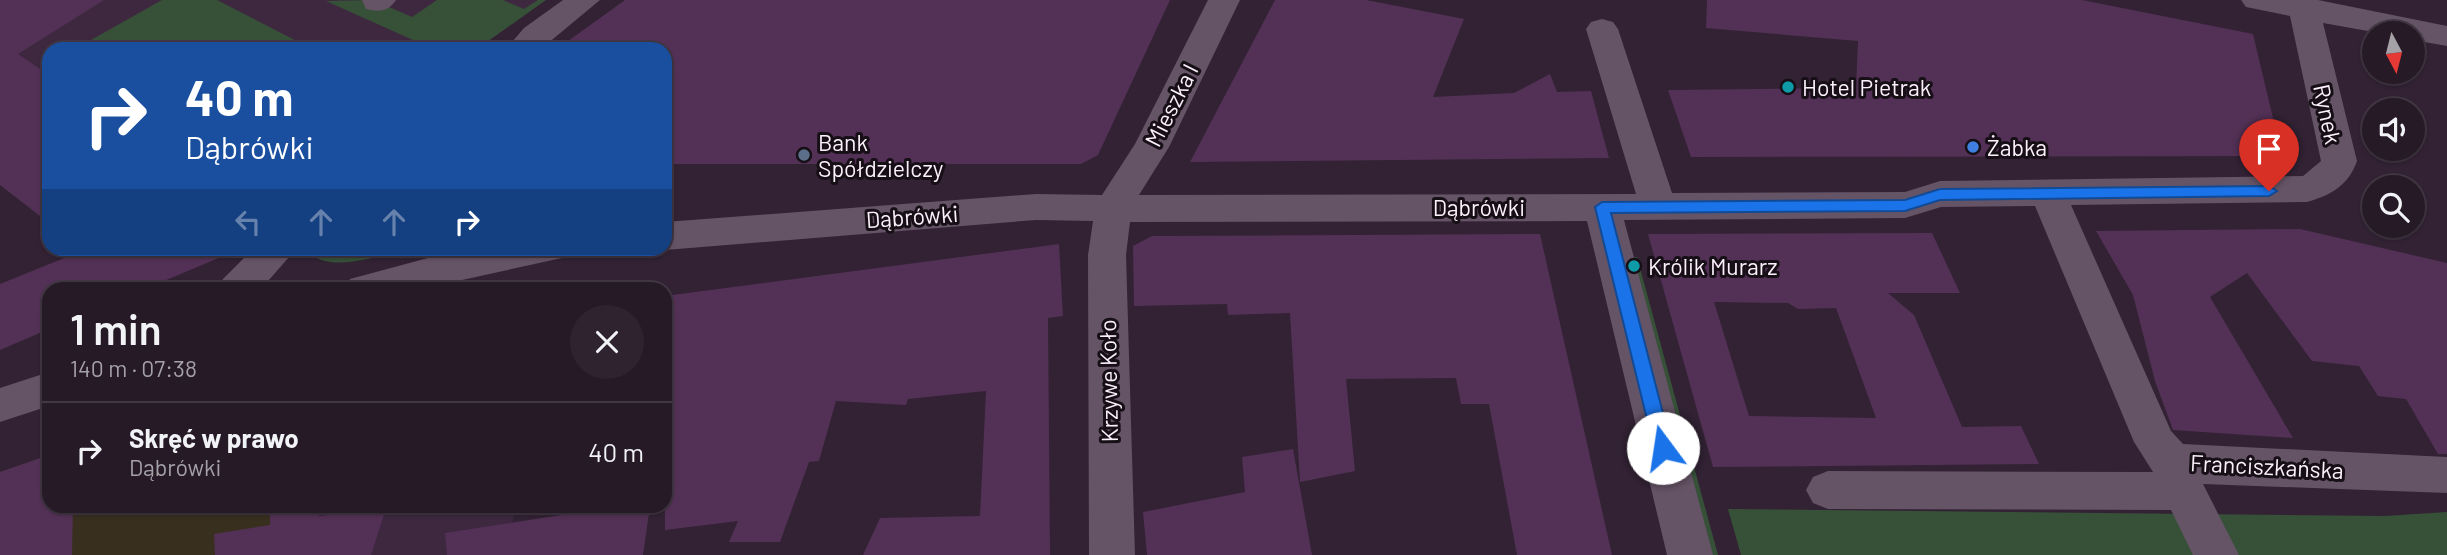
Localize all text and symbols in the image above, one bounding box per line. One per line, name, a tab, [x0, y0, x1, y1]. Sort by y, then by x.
north arrow	[2362, 21, 2426, 84]
map controls	[2362, 21, 2425, 238]
street label: Mieszka I	[1138, 59, 1204, 151]
text: 40 m	[185, 67, 293, 126]
icon: right	[70, 70, 161, 161]
place label: Hotel Pietrak	[1802, 73, 1931, 101]
marker: Hotel Pietrak	[1780, 79, 1796, 95]
street label: Rynek	[2308, 81, 2348, 147]
button: sound	[2362, 98, 2425, 161]
pin	[2239, 119, 2299, 191]
text: Dąbrówki	[185, 127, 314, 165]
place label: Bank Spółdzielczy	[818, 128, 944, 182]
icon: arrive	[2250, 130, 2288, 168]
place label: Żabka	[1987, 133, 2047, 161]
marker: Żabka	[1965, 139, 1981, 155]
marker: Bank Spółdzielczy	[796, 147, 812, 163]
button: search	[2362, 175, 2425, 238]
street label: Dąbrówki	[1433, 193, 1525, 221]
street label: Dąbrówki	[865, 199, 959, 233]
icon: left	[229, 203, 267, 241]
icon: ahead	[302, 203, 340, 241]
icon: ahead	[375, 203, 413, 241]
icon: right	[448, 203, 486, 241]
place label: Królik Murarz	[1648, 252, 1777, 280]
marker: Królik Murarz	[1626, 258, 1642, 274]
text: 1 min	[70, 303, 162, 353]
button: close	[570, 305, 644, 379]
street label: Krzywe Koło	[1093, 319, 1123, 443]
text: 140 m · 07:38	[70, 354, 197, 382]
position arrow	[1626, 411, 1700, 485]
text: Skręć w prawo	[129, 422, 299, 453]
icon: right	[70, 432, 108, 470]
text: 40 m	[588, 436, 644, 467]
street label: Franciszkańska	[2189, 448, 2345, 484]
text: Dąbrówki	[129, 453, 221, 481]

